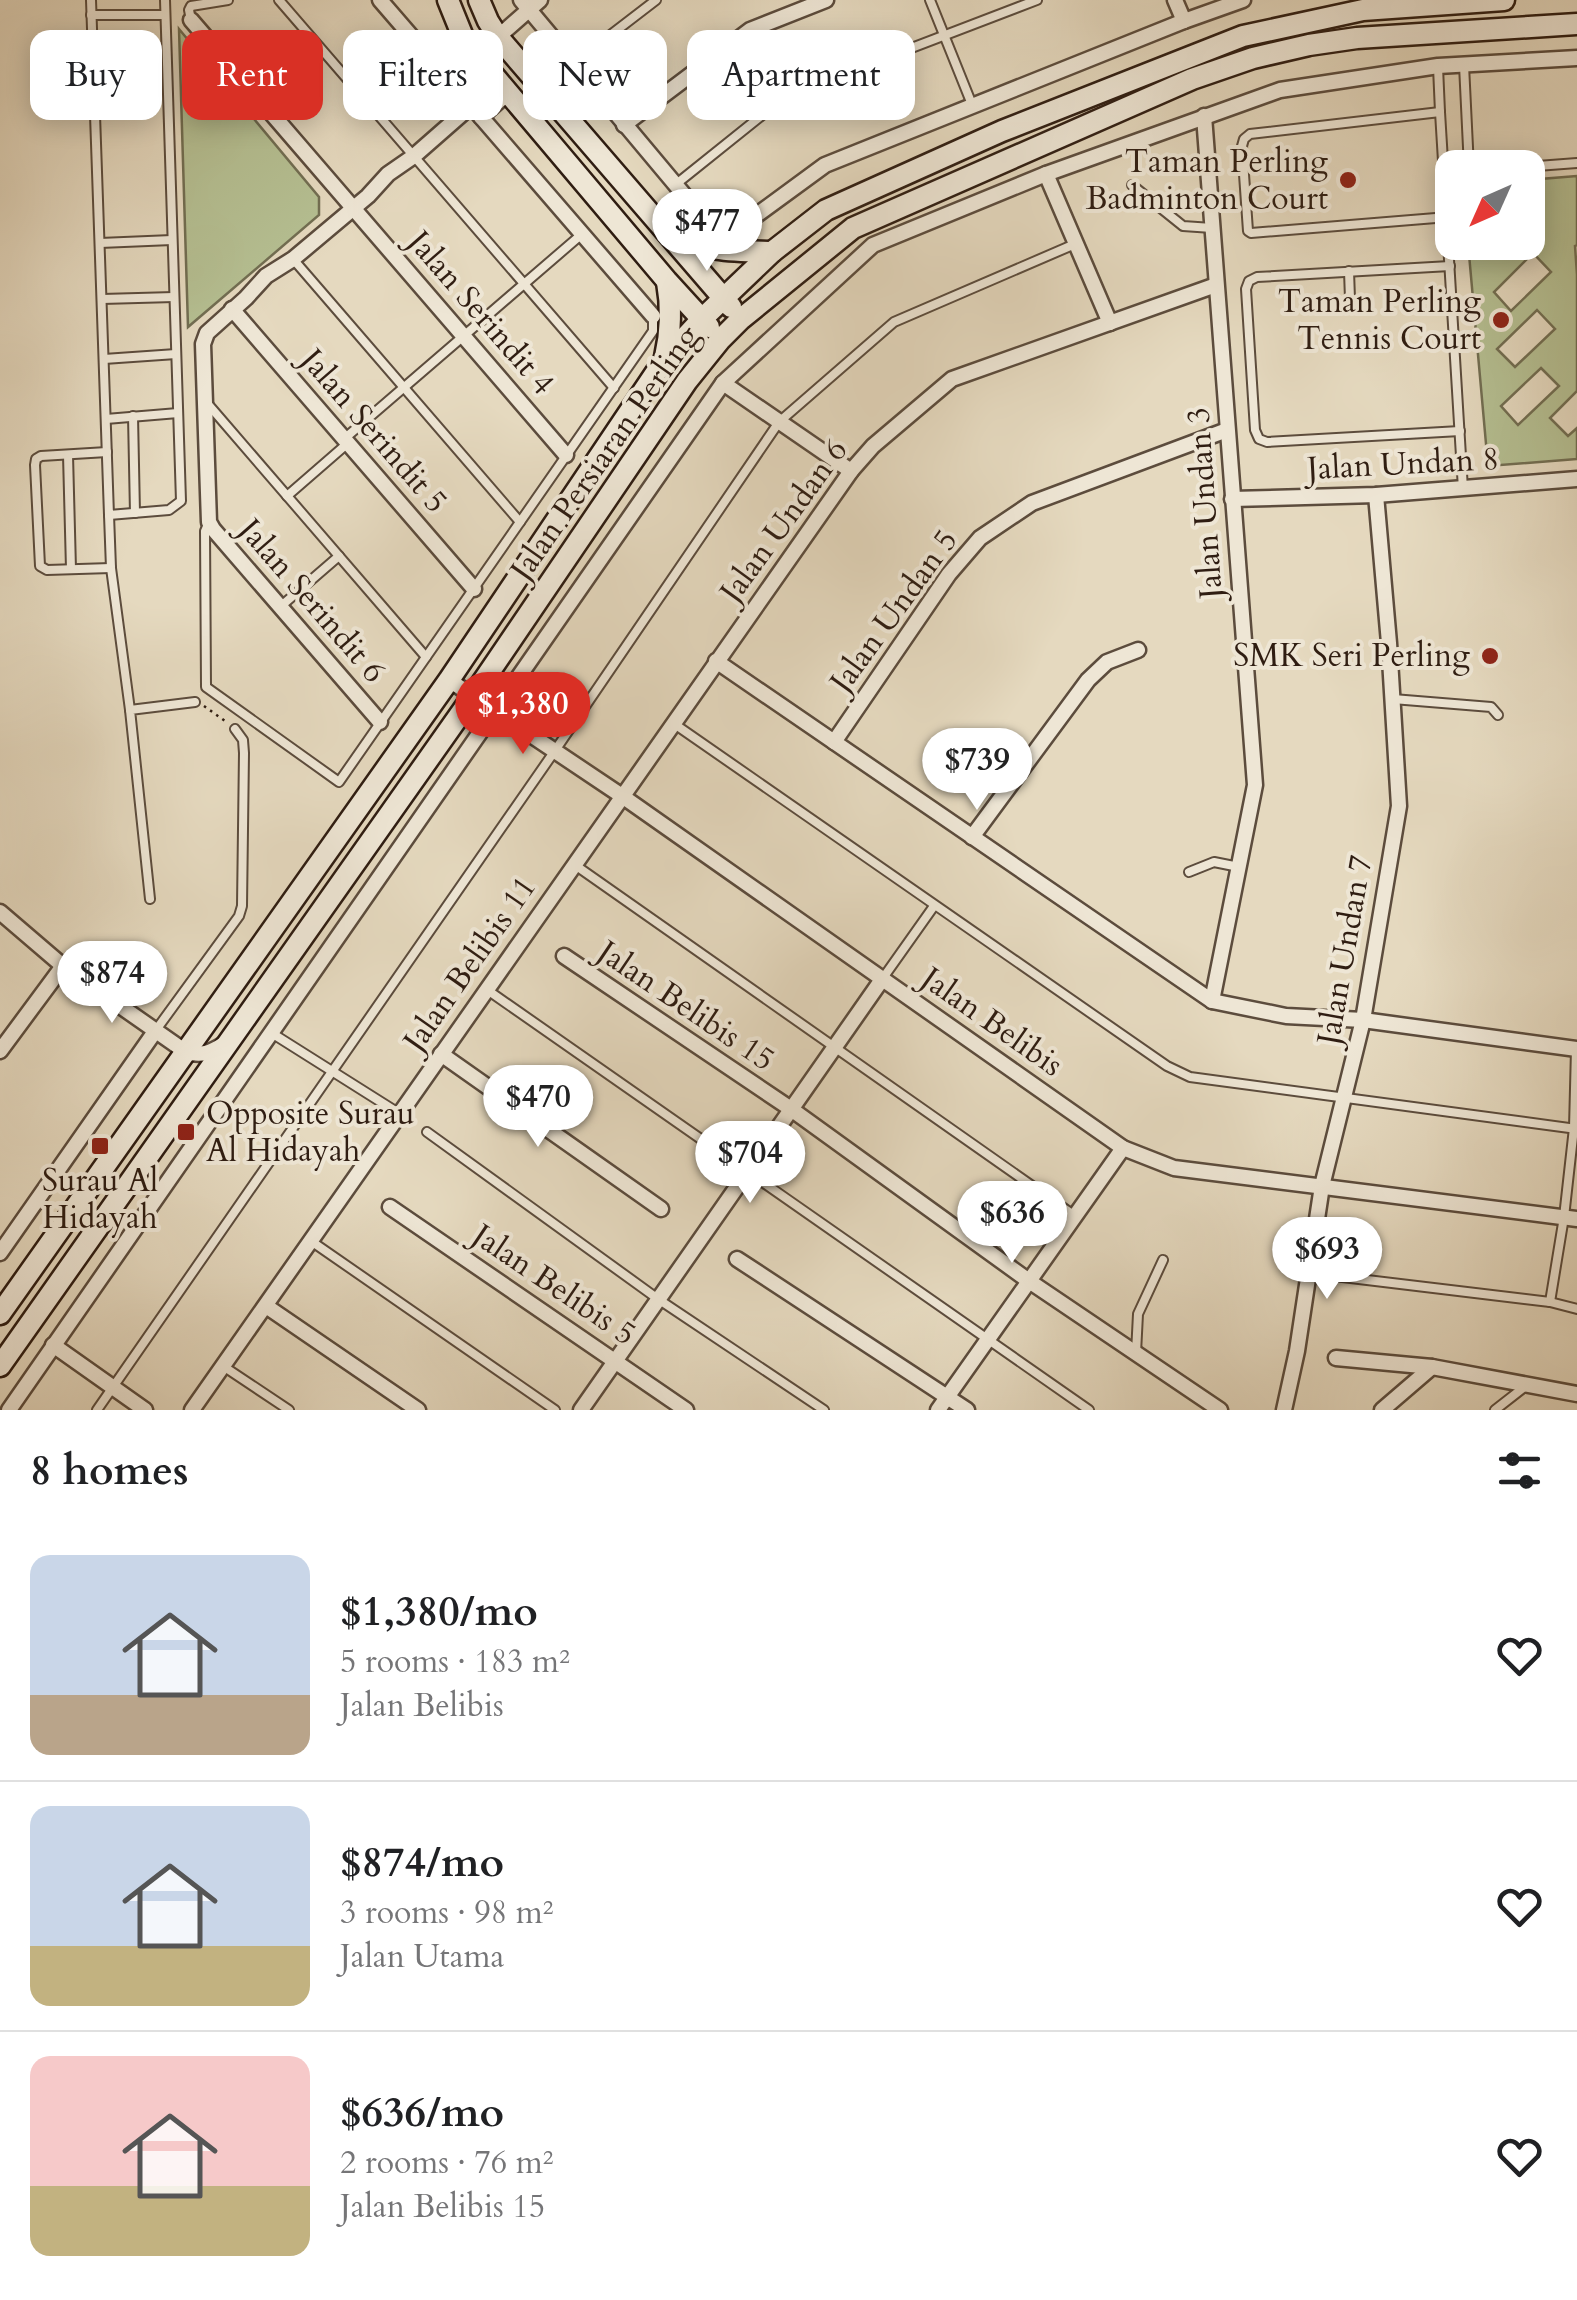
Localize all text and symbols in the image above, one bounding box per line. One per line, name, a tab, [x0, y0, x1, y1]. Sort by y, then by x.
chip: Buy	[30, 30, 162, 120]
chip: Rent	[182, 30, 323, 120]
chip: Filters	[343, 30, 503, 120]
chip: New	[523, 30, 667, 120]
chip: Apartment	[687, 30, 915, 120]
place label: Taman Perling Badminton Court	[1086, 140, 1328, 221]
north arrow	[1435, 150, 1545, 260]
map controls	[1435, 150, 1545, 260]
marker: Taman Perling Badminton Court	[1337, 169, 1359, 191]
pin: $477	[648, 189, 766, 274]
text: $477	[674, 199, 740, 243]
street label: Jalan Serindit 4	[395, 219, 565, 404]
place label: Taman Perling Tennis Court	[1278, 280, 1481, 361]
marker: Taman Perling Tennis Court	[1490, 309, 1512, 331]
street label: Jalan Persiaran Perling	[498, 316, 710, 593]
street label: Jalan Serindit 5	[288, 337, 458, 522]
street label: Jalan Undan 3	[1176, 406, 1234, 604]
street label: Jalan Undan 6	[707, 431, 858, 615]
street label: Jalan Undan 8	[1302, 437, 1500, 491]
street label: Jalan Serindit 6	[226, 507, 396, 692]
street label: Jalan Undan 5	[817, 521, 968, 705]
place label: SMK Seri Perling	[1233, 634, 1470, 678]
marker: SMK Seri Perling	[1479, 645, 1501, 667]
pin: $1,380	[442, 672, 604, 757]
text: $1,380	[477, 682, 569, 726]
pin: $739	[918, 728, 1036, 813]
text: $739	[944, 738, 1010, 782]
street label: Jalan Undan 7	[1306, 852, 1383, 1052]
street label: Jalan Belibis 11	[391, 867, 547, 1064]
street label: Jalan Belibis 15	[585, 928, 783, 1082]
pin: $874	[53, 941, 171, 1026]
text: $874	[79, 951, 145, 995]
street label: Jalan Belibis	[909, 955, 1072, 1087]
pin: $470	[479, 1065, 597, 1150]
text: $470	[505, 1075, 571, 1119]
place label: Opposite Surau Al Hidayah	[206, 1092, 415, 1173]
marker: Opposite Surau Al Hidayah	[175, 1121, 197, 1143]
pin: $704	[691, 1121, 809, 1206]
text: $704	[717, 1131, 783, 1175]
marker: Surau Al Hidayah	[89, 1135, 111, 1157]
place label: Surau Al Hidayah	[42, 1159, 158, 1240]
pin: $636	[953, 1181, 1071, 1266]
text: $636	[979, 1191, 1045, 1235]
street label: Jalan Belibis 5	[460, 1212, 645, 1356]
pin: $693	[1268, 1217, 1386, 1302]
text: $693	[1294, 1227, 1360, 1271]
text: 8 homes	[30, 1442, 188, 1499]
icon: filters	[1492, 1443, 1547, 1498]
text: $1,380/mo	[340, 1583, 538, 1640]
icon: home	[110, 1595, 230, 1715]
icon: heart	[1492, 1628, 1547, 1683]
text: 5 rooms · 183 m²	[340, 1640, 570, 1684]
text: Jalan Belibis	[340, 1684, 504, 1728]
text: $874/mo	[340, 1834, 504, 1891]
icon: home	[110, 1846, 230, 1966]
icon: heart	[1492, 1879, 1547, 1934]
text: 3 rooms · 98 m²	[340, 1891, 553, 1935]
text: Jalan Utama	[340, 1935, 504, 1979]
text: $636/mo	[340, 2084, 504, 2141]
icon: home	[110, 2096, 230, 2216]
icon: heart	[1492, 2129, 1547, 2184]
text: 2 rooms · 76 m²	[340, 2141, 553, 2185]
text: Jalan Belibis 15	[340, 2185, 545, 2229]

